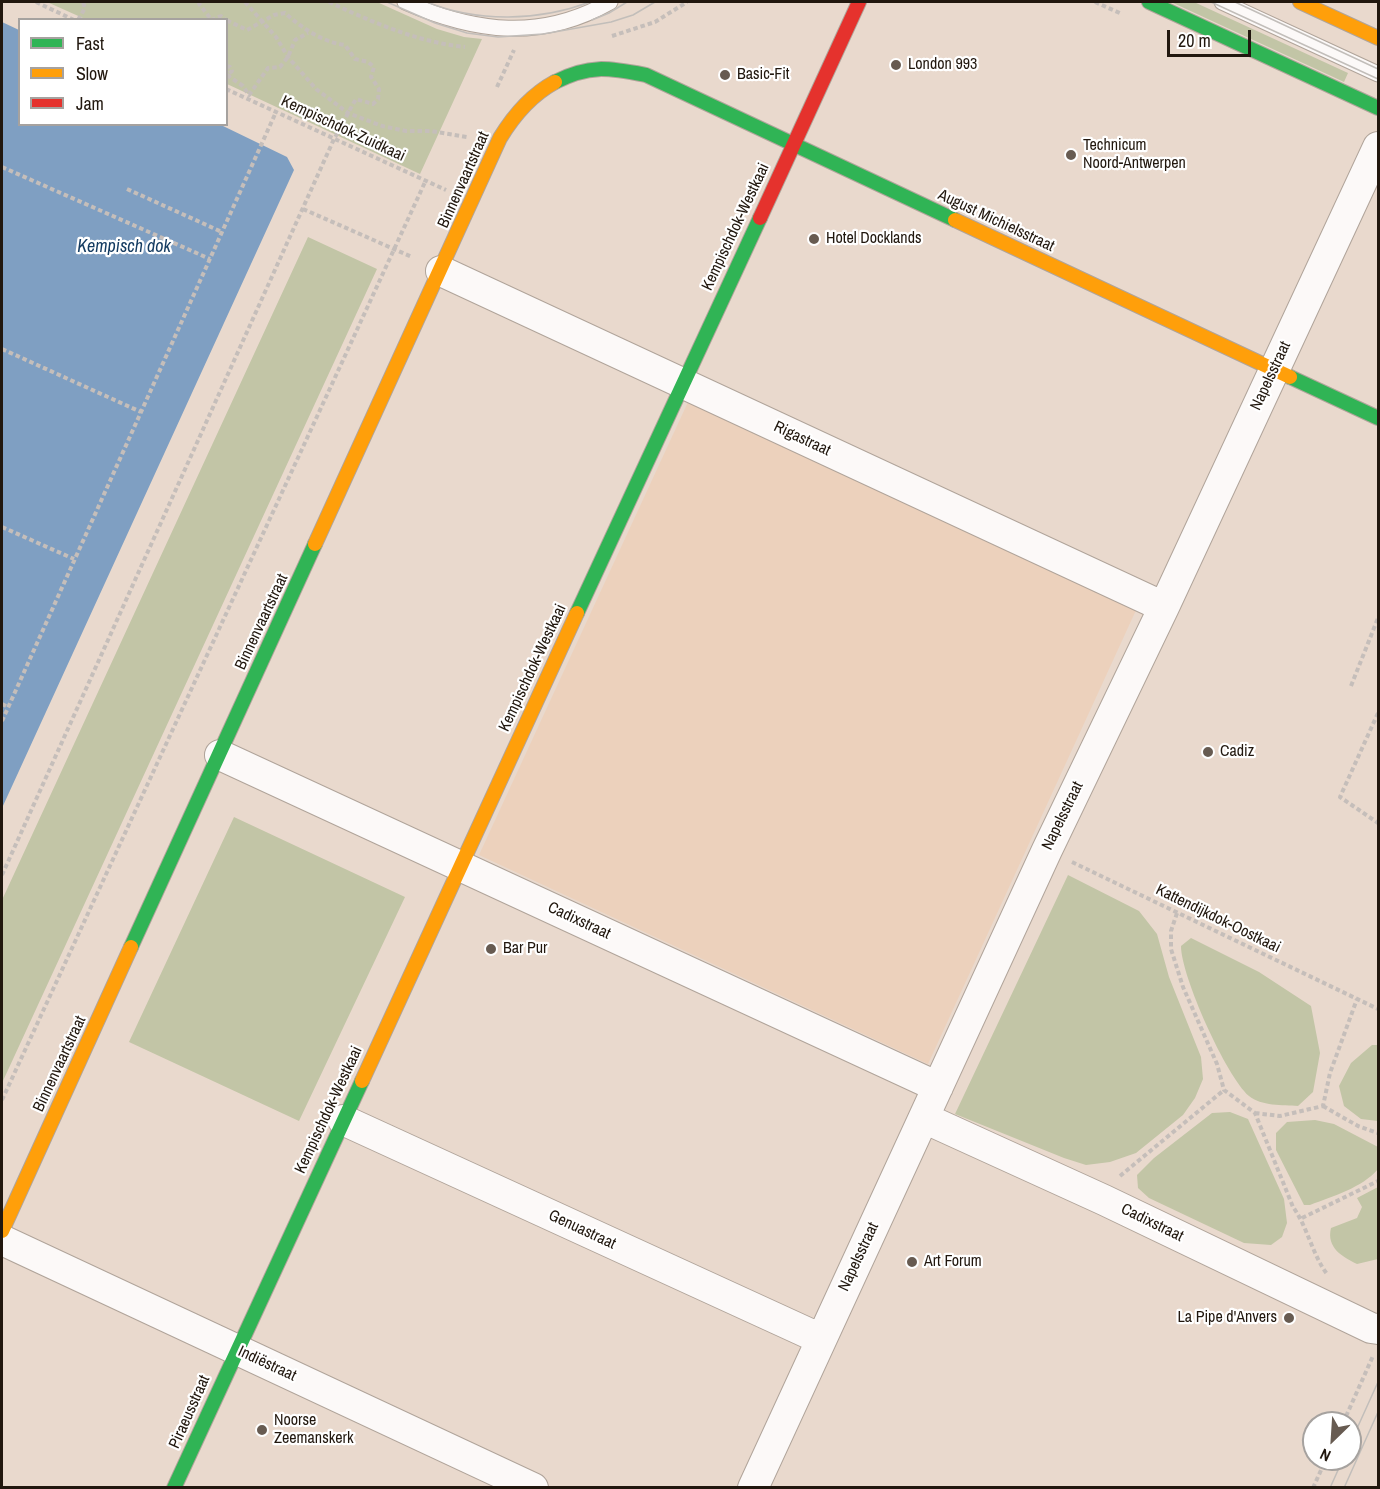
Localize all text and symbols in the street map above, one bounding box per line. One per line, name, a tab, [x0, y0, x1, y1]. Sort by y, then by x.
legend	[18, 18, 228, 126]
scale bar	[1170, 18, 1254, 56]
text: 20 m	[1178, 28, 1211, 53]
text: Fast	[76, 31, 104, 56]
place label: London 993	[908, 55, 977, 75]
marker: London 993	[889, 58, 903, 72]
text: Slow	[76, 61, 108, 86]
place label: Basic-Fit	[737, 65, 789, 85]
marker: Basic-Fit	[718, 68, 732, 82]
text: Jam	[76, 91, 104, 116]
street label: Kempischdok-Zuidkaai	[278, 92, 408, 166]
street label: Binnenvaartstraat	[434, 129, 494, 231]
place label: Technicum Noord-Antwerpen	[1083, 136, 1186, 174]
marker: Technicum Noord-Antwerpen	[1064, 148, 1078, 162]
street label: Kempischdok-Westkaai	[698, 160, 774, 294]
street label: August Michielsstraat	[935, 186, 1057, 256]
place label: Hotel Docklands	[826, 229, 922, 249]
marker: Hotel Docklands	[807, 232, 821, 246]
water label: Kempisch dok	[77, 236, 171, 258]
street label: Napelsstraat	[1247, 339, 1295, 413]
street label: Rigastraat	[771, 418, 833, 460]
street label: Binnenvaartstraat	[231, 571, 293, 673]
street label: Kempischdok-Westkaai	[495, 601, 571, 735]
place label: Cadiz	[1220, 742, 1254, 762]
marker: Cadiz	[1201, 745, 1215, 759]
street label: Napelsstraat	[1038, 779, 1088, 853]
street label: Kattendijkdok-Oostkaai	[1153, 880, 1283, 958]
street label: Cadixstraat	[545, 898, 613, 944]
place label: Bar Pur	[503, 939, 547, 959]
marker: Bar Pur	[484, 942, 498, 956]
street label: Binnenvaartstraat	[29, 1013, 91, 1115]
street label: Kempischdok-Westkaai	[291, 1043, 367, 1177]
street label: Cadixstraat	[1118, 1200, 1186, 1246]
street label: Genuastraat	[545, 1206, 619, 1254]
street label: Napelsstraat	[835, 1220, 883, 1294]
place label: Art Forum	[924, 1252, 982, 1272]
marker: Art Forum	[905, 1255, 919, 1269]
place label: La Pipe d'Anvers	[1177, 1308, 1277, 1328]
marker: La Pipe d'Anvers	[1282, 1311, 1296, 1325]
street label: Indiëstraat	[235, 1342, 299, 1386]
street label: Piraeusstraat	[165, 1372, 215, 1452]
place label: Noorse Zeemanskerk	[274, 1411, 353, 1449]
north arrow	[1302, 1411, 1362, 1471]
marker: Noorse Zeemanskerk	[255, 1423, 269, 1437]
text: N	[1316, 1444, 1334, 1467]

